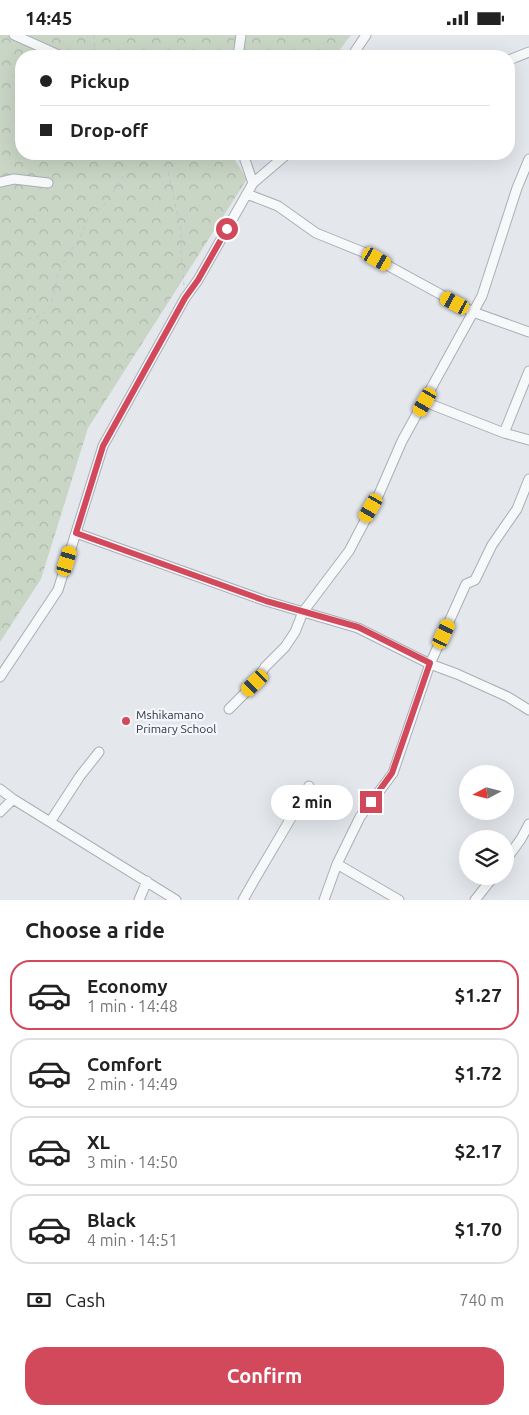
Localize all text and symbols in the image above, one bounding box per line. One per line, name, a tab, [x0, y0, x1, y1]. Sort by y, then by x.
text: 14:45	[25, 7, 73, 29]
text: Pickup	[70, 70, 130, 92]
text: Drop-off	[70, 119, 148, 141]
route start	[216, 218, 238, 240]
car	[360, 245, 393, 273]
car	[438, 289, 471, 317]
car	[411, 385, 438, 419]
car	[357, 491, 384, 525]
car	[55, 544, 78, 578]
car	[430, 617, 457, 651]
car	[239, 667, 270, 699]
place label: Mshikamano Primary School	[136, 708, 216, 735]
marker: Mshikamano Primary School	[120, 715, 132, 727]
north arrow	[459, 765, 514, 820]
map controls	[459, 765, 514, 885]
callout: 2 min	[271, 785, 354, 819]
route end	[360, 791, 382, 813]
text: 2 min	[292, 793, 332, 811]
button: layers	[459, 830, 514, 885]
text: Choose a ride	[25, 917, 165, 942]
icon: car	[27, 973, 72, 1018]
text: Economy	[87, 975, 168, 997]
text: $1.27	[454, 984, 502, 1006]
text: 1 min · 14:48	[87, 997, 178, 1015]
icon: car	[27, 1051, 72, 1096]
text: Comfort	[87, 1053, 162, 1075]
text: $1.72	[454, 1062, 502, 1084]
text: 2 min · 14:49	[87, 1075, 178, 1093]
icon: car	[27, 1129, 72, 1174]
text: XL	[87, 1131, 110, 1153]
text: $2.17	[454, 1140, 502, 1162]
text: 3 min · 14:50	[87, 1153, 178, 1171]
icon: car	[27, 1207, 72, 1252]
text: Black	[87, 1209, 136, 1231]
text: $1.70	[454, 1218, 502, 1240]
text: 4 min · 14:51	[87, 1231, 178, 1249]
icon: cash	[25, 1286, 53, 1314]
text: Cash	[65, 1289, 106, 1311]
text: 740 m	[459, 1291, 504, 1309]
button: Confirm	[25, 1347, 504, 1405]

